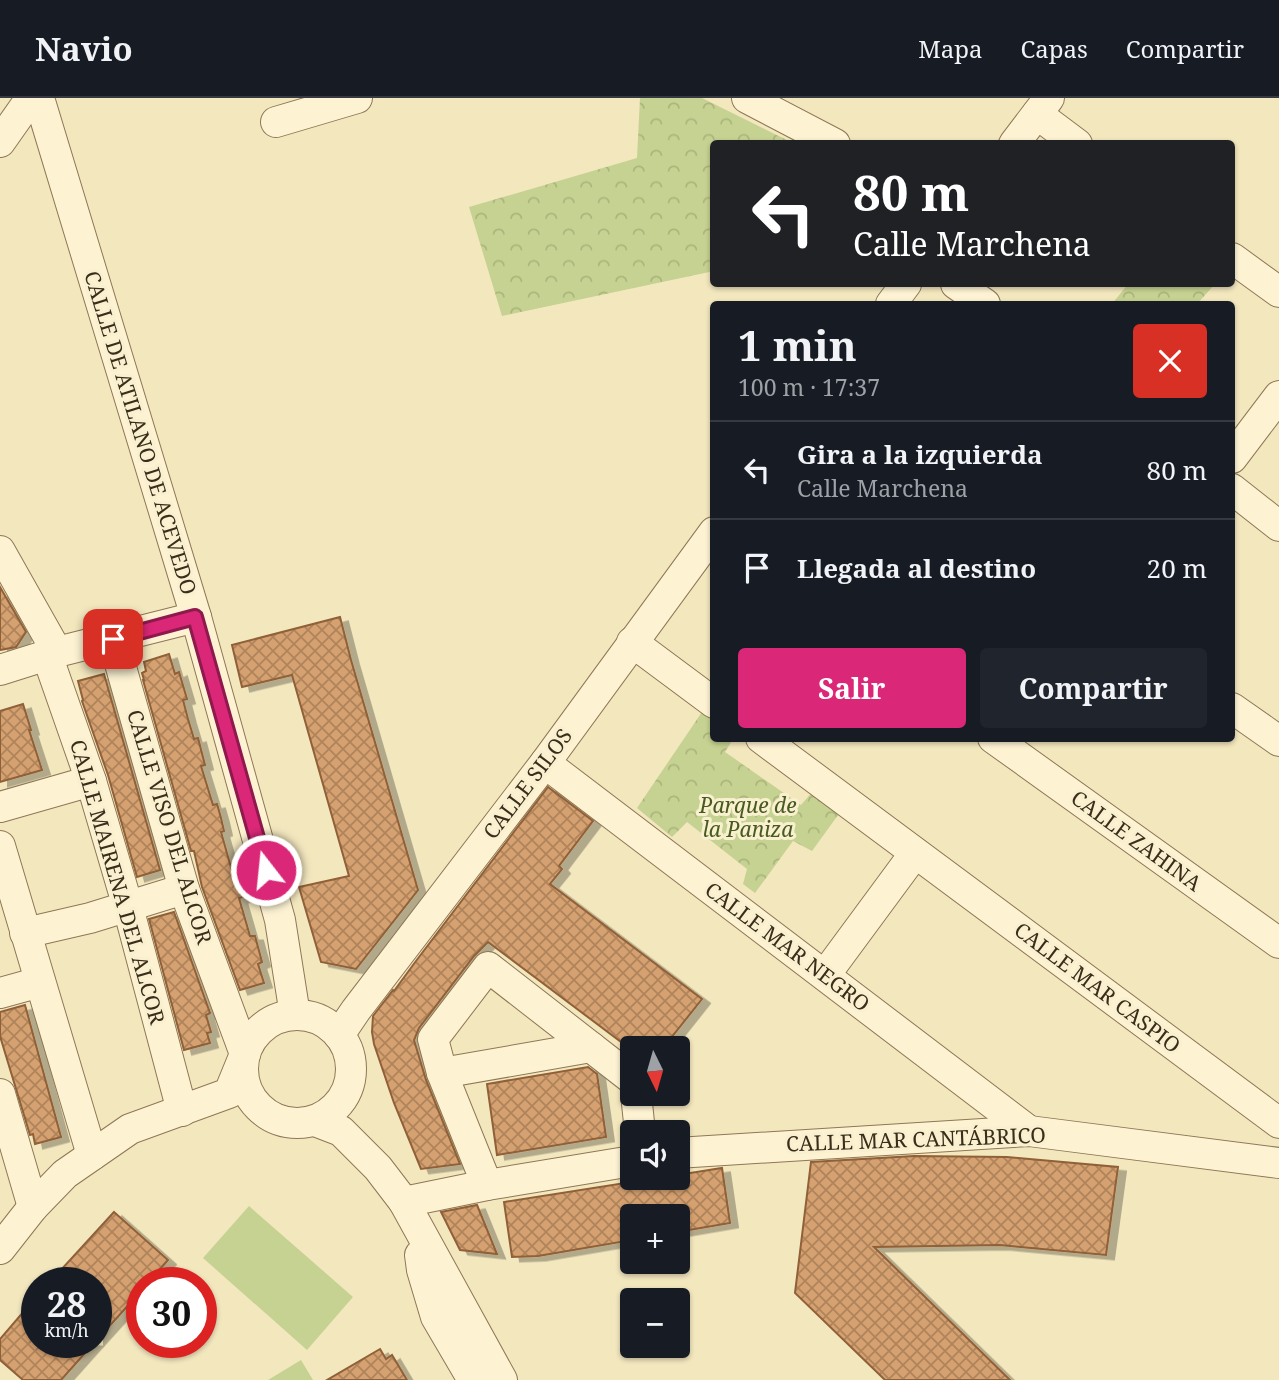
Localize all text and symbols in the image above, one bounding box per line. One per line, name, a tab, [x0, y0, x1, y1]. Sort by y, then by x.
text: Navio	[35, 26, 133, 71]
text: Mapa	[918, 32, 982, 65]
text: Capas	[1020, 32, 1088, 65]
text: Compartir	[1126, 32, 1244, 65]
text: 80 m	[853, 159, 969, 225]
icon: left	[738, 168, 829, 259]
text: Calle Marchena	[853, 222, 1091, 265]
street label: CALLE DE ATILANO DE ACEVEDO	[78, 267, 204, 598]
text: 1 min	[738, 316, 857, 373]
button: close	[1133, 324, 1207, 398]
text: 100 m · 17:37	[738, 371, 880, 403]
text: Gira a la izquierda	[797, 436, 1043, 472]
icon: left	[738, 451, 776, 489]
text: 80 m	[1147, 452, 1207, 488]
text: Calle Marchena	[797, 472, 968, 504]
icon: arrive	[738, 549, 776, 587]
text: Llegada al destino	[797, 550, 1036, 586]
text: 20 m	[1147, 550, 1207, 586]
pin	[83, 609, 143, 669]
icon: arrive	[94, 620, 132, 658]
button: Salir	[738, 648, 966, 728]
button: Compartir	[980, 648, 1207, 728]
street label: CALLE VISO DEL ALCOR	[121, 706, 219, 948]
street label: CALLE SILOS	[476, 722, 578, 844]
street label: CALLE MAIRENA DEL ALCOR	[64, 736, 172, 1027]
street label: CALLE ZAHINA	[1066, 783, 1208, 897]
park label: Parque de la Paniza	[698, 791, 797, 843]
position arrow	[229, 833, 303, 907]
street label: CALLE MAR NEGRO	[700, 875, 876, 1017]
street label: CALLE MAR CASPIO	[1009, 915, 1186, 1059]
north arrow	[620, 1036, 690, 1106]
map controls	[620, 1036, 690, 1358]
button: sound	[620, 1120, 690, 1190]
street label: CALLE MAR CANTÁBRICO	[786, 1120, 1046, 1158]
button: +	[620, 1204, 690, 1274]
speed limit sign: 30	[126, 1267, 217, 1358]
text: 28	[47, 1280, 86, 1327]
button: −	[620, 1288, 690, 1358]
text: km/h	[44, 1318, 89, 1342]

